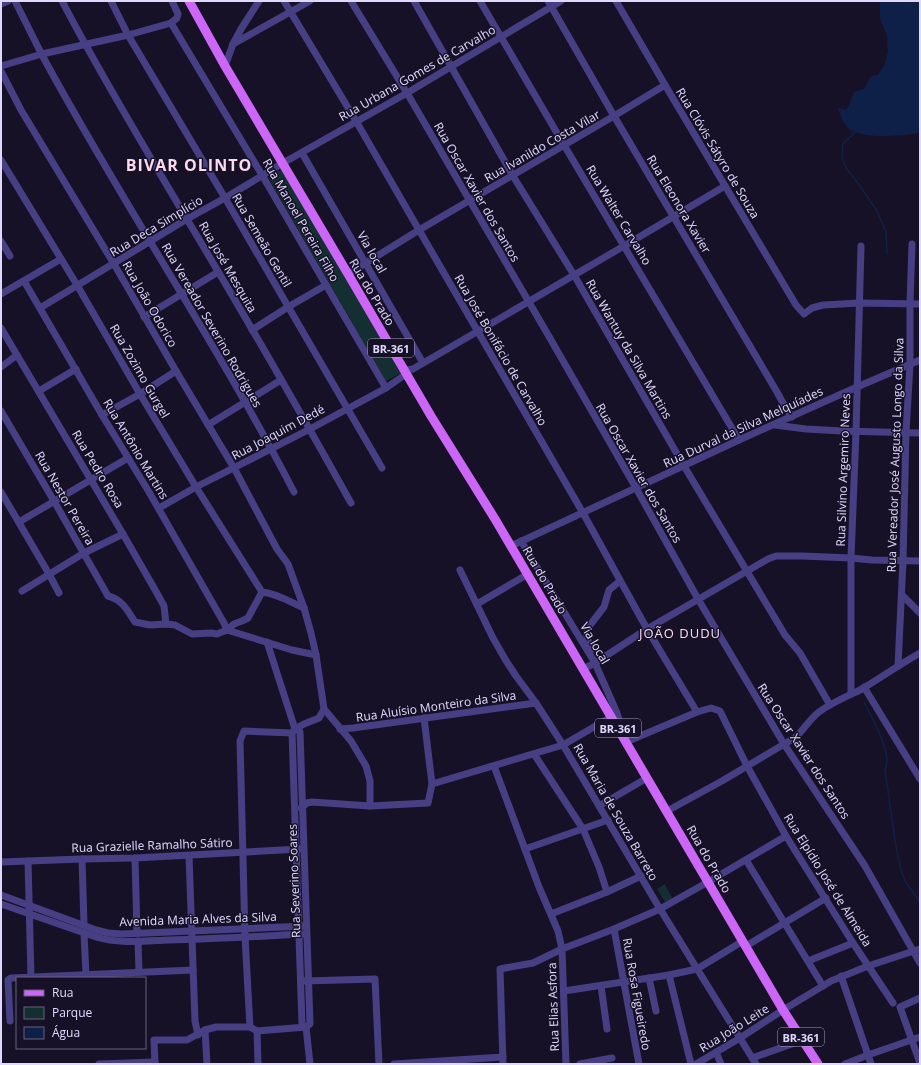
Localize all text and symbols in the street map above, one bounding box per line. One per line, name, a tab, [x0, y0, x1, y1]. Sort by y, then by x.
street label: Rua Urbana Gomes de Carvalho	[335, 21, 499, 125]
street label: Rua Clóvis Sátyro de Souza	[672, 84, 764, 222]
street label: Rua Ivanildo Costa Vilar	[481, 106, 603, 186]
street label: Rua Oscar Xavier dos Santos	[430, 119, 524, 265]
street label: Rua Eleonora Xavier	[643, 152, 715, 256]
district label: BIVAR OLINTO	[126, 154, 252, 176]
street label: Rua Manoel Pereira Filho	[259, 155, 343, 285]
street label: Rua Walter Carvalho	[582, 162, 656, 268]
street label: Rua Semeão Gentil	[228, 190, 296, 290]
street label: Rua Deca Simplício	[106, 192, 206, 260]
street label: Rua José Mesquita	[195, 218, 261, 316]
street label: Via local	[353, 228, 391, 276]
street label: Rua Vereador Severino Rodrigues	[158, 240, 266, 411]
street label: Rua do Prado	[345, 255, 399, 329]
street label: Rua João Odorico	[118, 258, 182, 350]
street label: Rua José Bonifácio de Carvalho	[451, 271, 551, 429]
street label: Rua Wantuy da Silva Martins	[582, 276, 676, 422]
street label: Rua Zozimo Gurgel	[106, 321, 174, 421]
street label: Rua Vereador José Augusto Longo da Silva	[882, 337, 908, 573]
road number: BR-361	[368, 339, 414, 357]
street label: Rua Durval da Silva Melquíades	[660, 382, 826, 472]
street label: Rua Silvino Argemiro Neves	[832, 393, 854, 547]
street label: Rua Antônio Martins	[99, 396, 173, 503]
street label: Rua Joaquim Dedé	[228, 400, 328, 464]
street label: Rua Oscar Xavier dos Santos	[592, 400, 686, 546]
street label: Rua Pedro Rosa	[68, 427, 128, 511]
street label: Rua Nestor Pereira	[31, 448, 99, 548]
street label: Rua do Prado	[519, 543, 571, 617]
street label: Via local	[576, 619, 614, 667]
district label: JOÃO DUDU	[637, 624, 721, 642]
street label: Rua Oscar Xavier dos Santos	[754, 680, 854, 822]
street label: Rua Aluísio Monteiro da Silva	[355, 686, 517, 726]
road number: BR-361	[595, 719, 641, 737]
street label: Rua Maria de Souza Barreto	[570, 740, 662, 884]
street label: Rua Elpídio José de Almeida	[780, 810, 876, 950]
street label: Rua do Prado	[683, 822, 735, 896]
street label: Rua Severino Soares	[284, 823, 304, 938]
street label: Rua Grazielle Ramalho Sátiro	[71, 834, 233, 856]
street label: Avenida Maria Alves da Silva	[119, 908, 277, 930]
street label: Rua Rosa Figueiredo	[619, 937, 655, 1051]
street label: Rua Elias Asfora	[543, 962, 563, 1052]
legend	[16, 977, 146, 1049]
text: Rua	[52, 984, 73, 1001]
street label: Rua João Leite	[696, 1000, 772, 1056]
text: Parque	[52, 1004, 92, 1021]
text: Água	[52, 1024, 80, 1041]
road number: BR-361	[778, 1028, 824, 1046]

